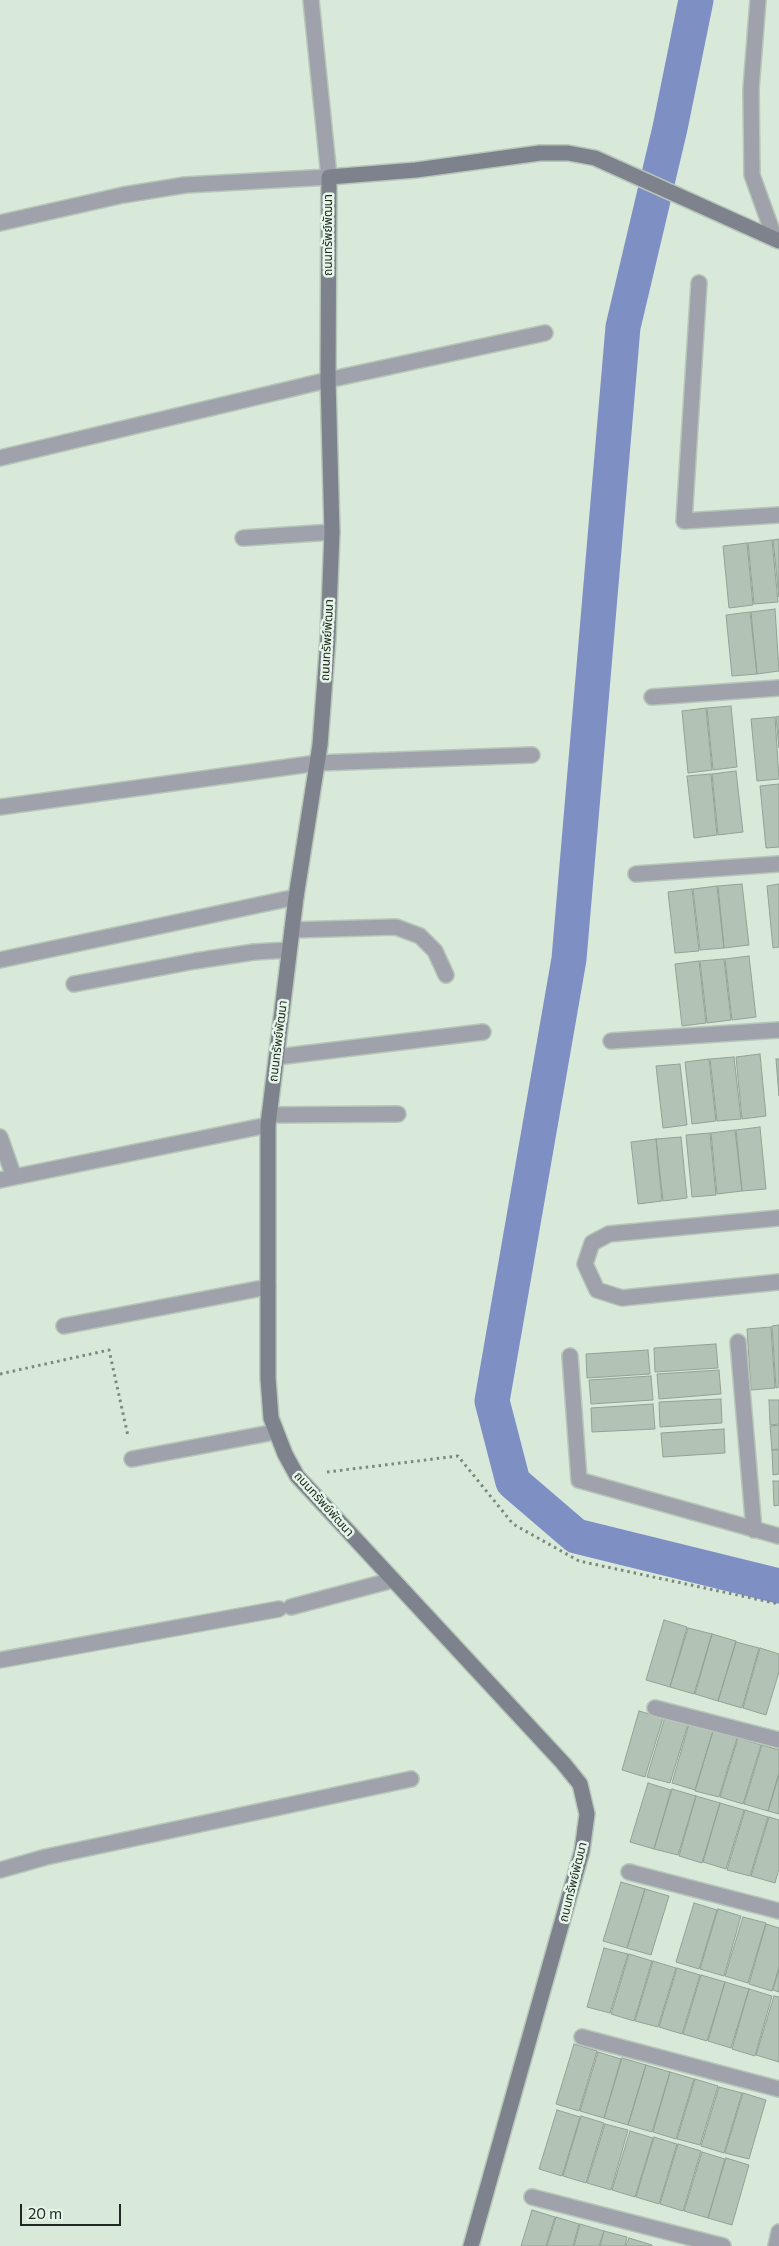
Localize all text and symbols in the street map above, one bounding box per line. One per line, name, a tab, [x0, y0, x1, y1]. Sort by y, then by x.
street label: ถนนทรัพย์พัฒนา	[321, 194, 335, 276]
street label: ถนนทรัพย์พัฒนา	[318, 599, 336, 681]
street label: ถนนทรัพย์พัฒนา	[266, 999, 290, 1083]
street label: ถนนทรัพย์พัฒนา	[291, 1469, 357, 1539]
street label: ถนนทรัพย์พัฒนา	[556, 1840, 590, 1924]
scale bar	[22, 2194, 124, 2226]
text: 20 m	[28, 2204, 62, 2222]

